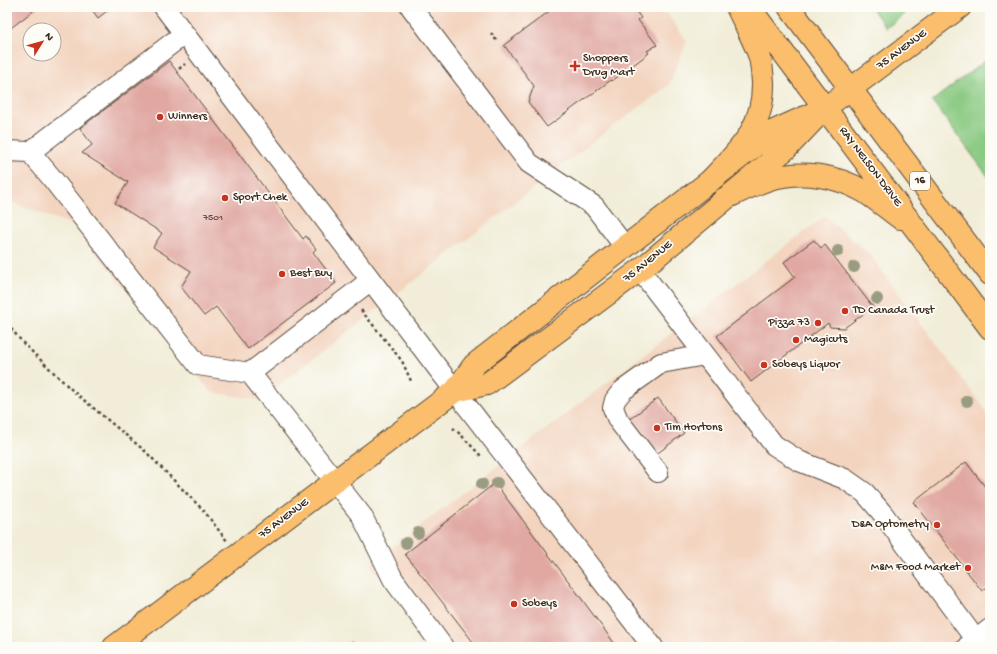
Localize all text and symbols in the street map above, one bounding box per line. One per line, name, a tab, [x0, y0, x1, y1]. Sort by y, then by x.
north arrow	[22, 22, 62, 62]
street label: 75 AVENUE	[873, 26, 930, 74]
text: N	[41, 31, 55, 44]
place label: Shoppers Drug Mart	[582, 52, 636, 80]
marker: Shoppers Drug Mart	[570, 61, 580, 71]
place label: Winners	[168, 110, 208, 124]
marker: Winners	[155, 112, 165, 122]
street label: RAY NELSON DRIVE	[835, 124, 905, 210]
road number: 16	[910, 172, 930, 190]
place label: Sport Chek	[233, 191, 289, 205]
marker: Sport Chek	[220, 193, 230, 203]
house number: 7501	[202, 212, 223, 224]
street label: 75 AVENUE	[620, 238, 676, 287]
place label: Best Buy	[289, 267, 332, 281]
marker: Best Buy	[277, 269, 287, 279]
place label: TD Canada Trust	[852, 304, 935, 318]
marker: TD Canada Trust	[840, 306, 850, 316]
place label: Pizza 73	[767, 316, 810, 330]
marker: Pizza 73	[813, 318, 823, 328]
place label: Magicuts	[804, 333, 848, 347]
marker: Magicuts	[791, 335, 801, 345]
place label: Sobeys Liquor	[772, 358, 842, 372]
marker: Sobeys Liquor	[759, 360, 769, 370]
place label: Tim Hortons	[664, 421, 723, 435]
marker: Tim Hortons	[652, 423, 662, 433]
street label: 75 AVENUE	[255, 495, 312, 543]
place label: D&A Optometry	[851, 518, 929, 532]
marker: D&A Optometry	[932, 520, 942, 530]
place label: M&M Food Market	[871, 561, 961, 575]
marker: M&M Food Market	[963, 563, 973, 573]
place label: Sobeys	[522, 597, 557, 611]
marker: Sobeys	[509, 599, 519, 609]

